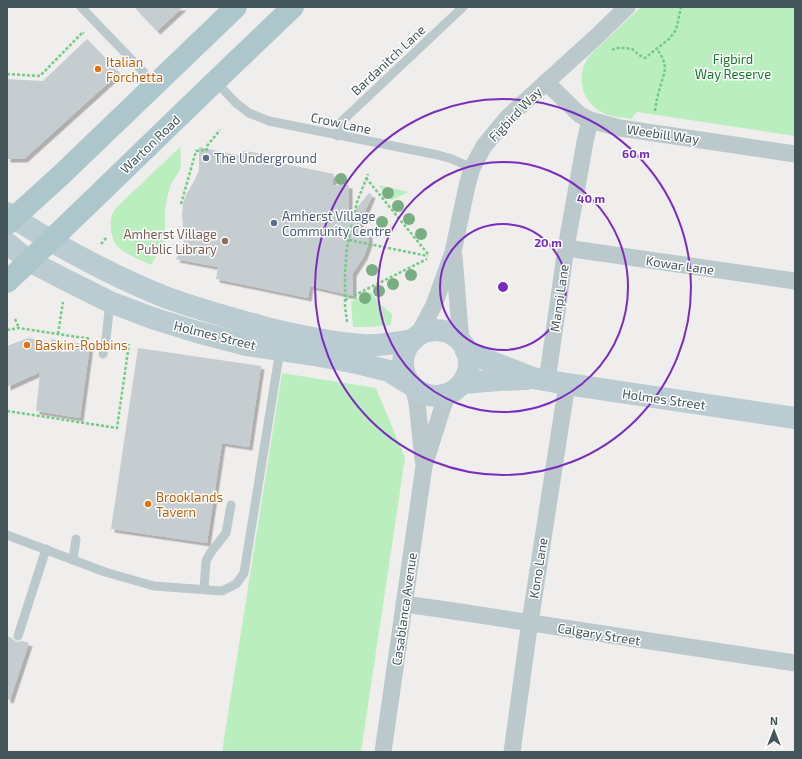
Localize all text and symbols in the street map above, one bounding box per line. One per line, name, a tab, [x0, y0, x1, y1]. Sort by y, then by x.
street label: Bardanitch Lane	[348, 21, 428, 99]
park label: Figbird Way Reserve	[695, 51, 771, 82]
place label: Italian Forchetta	[106, 54, 163, 85]
marker: Italian Forchetta	[93, 64, 103, 74]
street label: Figbird Way	[485, 83, 545, 145]
street label: Crow Lane	[309, 109, 373, 137]
street label: Warton Road	[117, 111, 183, 177]
street label: Weebill Way	[626, 121, 700, 147]
text: 60 m	[622, 146, 650, 160]
place label: The Underground	[214, 150, 317, 166]
marker: The Underground	[201, 153, 211, 163]
text: 40 m	[577, 191, 605, 205]
place label: Amherst Village Community Centre	[282, 208, 391, 239]
marker: Amherst Village Community Centre	[269, 218, 279, 228]
place label: Amherst Village Public Library	[123, 226, 217, 257]
text: 20 m	[534, 235, 562, 249]
marker: Amherst Village Public Library	[220, 236, 230, 246]
street label: Kowar Lane	[645, 252, 715, 278]
street label: Manpi Lane	[546, 263, 572, 333]
centre of rings	[496, 280, 510, 294]
street label: Holmes Street	[172, 317, 258, 353]
place label: Baskin-Robbins	[35, 337, 128, 353]
marker: Baskin-Robbins	[22, 340, 32, 350]
street label: Holmes Street	[621, 385, 707, 413]
place label: Brooklands Tavern	[156, 489, 223, 520]
marker: Brooklands Tavern	[143, 499, 153, 509]
street label: Kono Lane	[525, 537, 551, 599]
street label: Casablanca Avenue	[388, 551, 420, 667]
street label: Calgary Street	[556, 620, 642, 648]
north arrow	[754, 711, 794, 751]
text: N	[770, 714, 778, 727]

